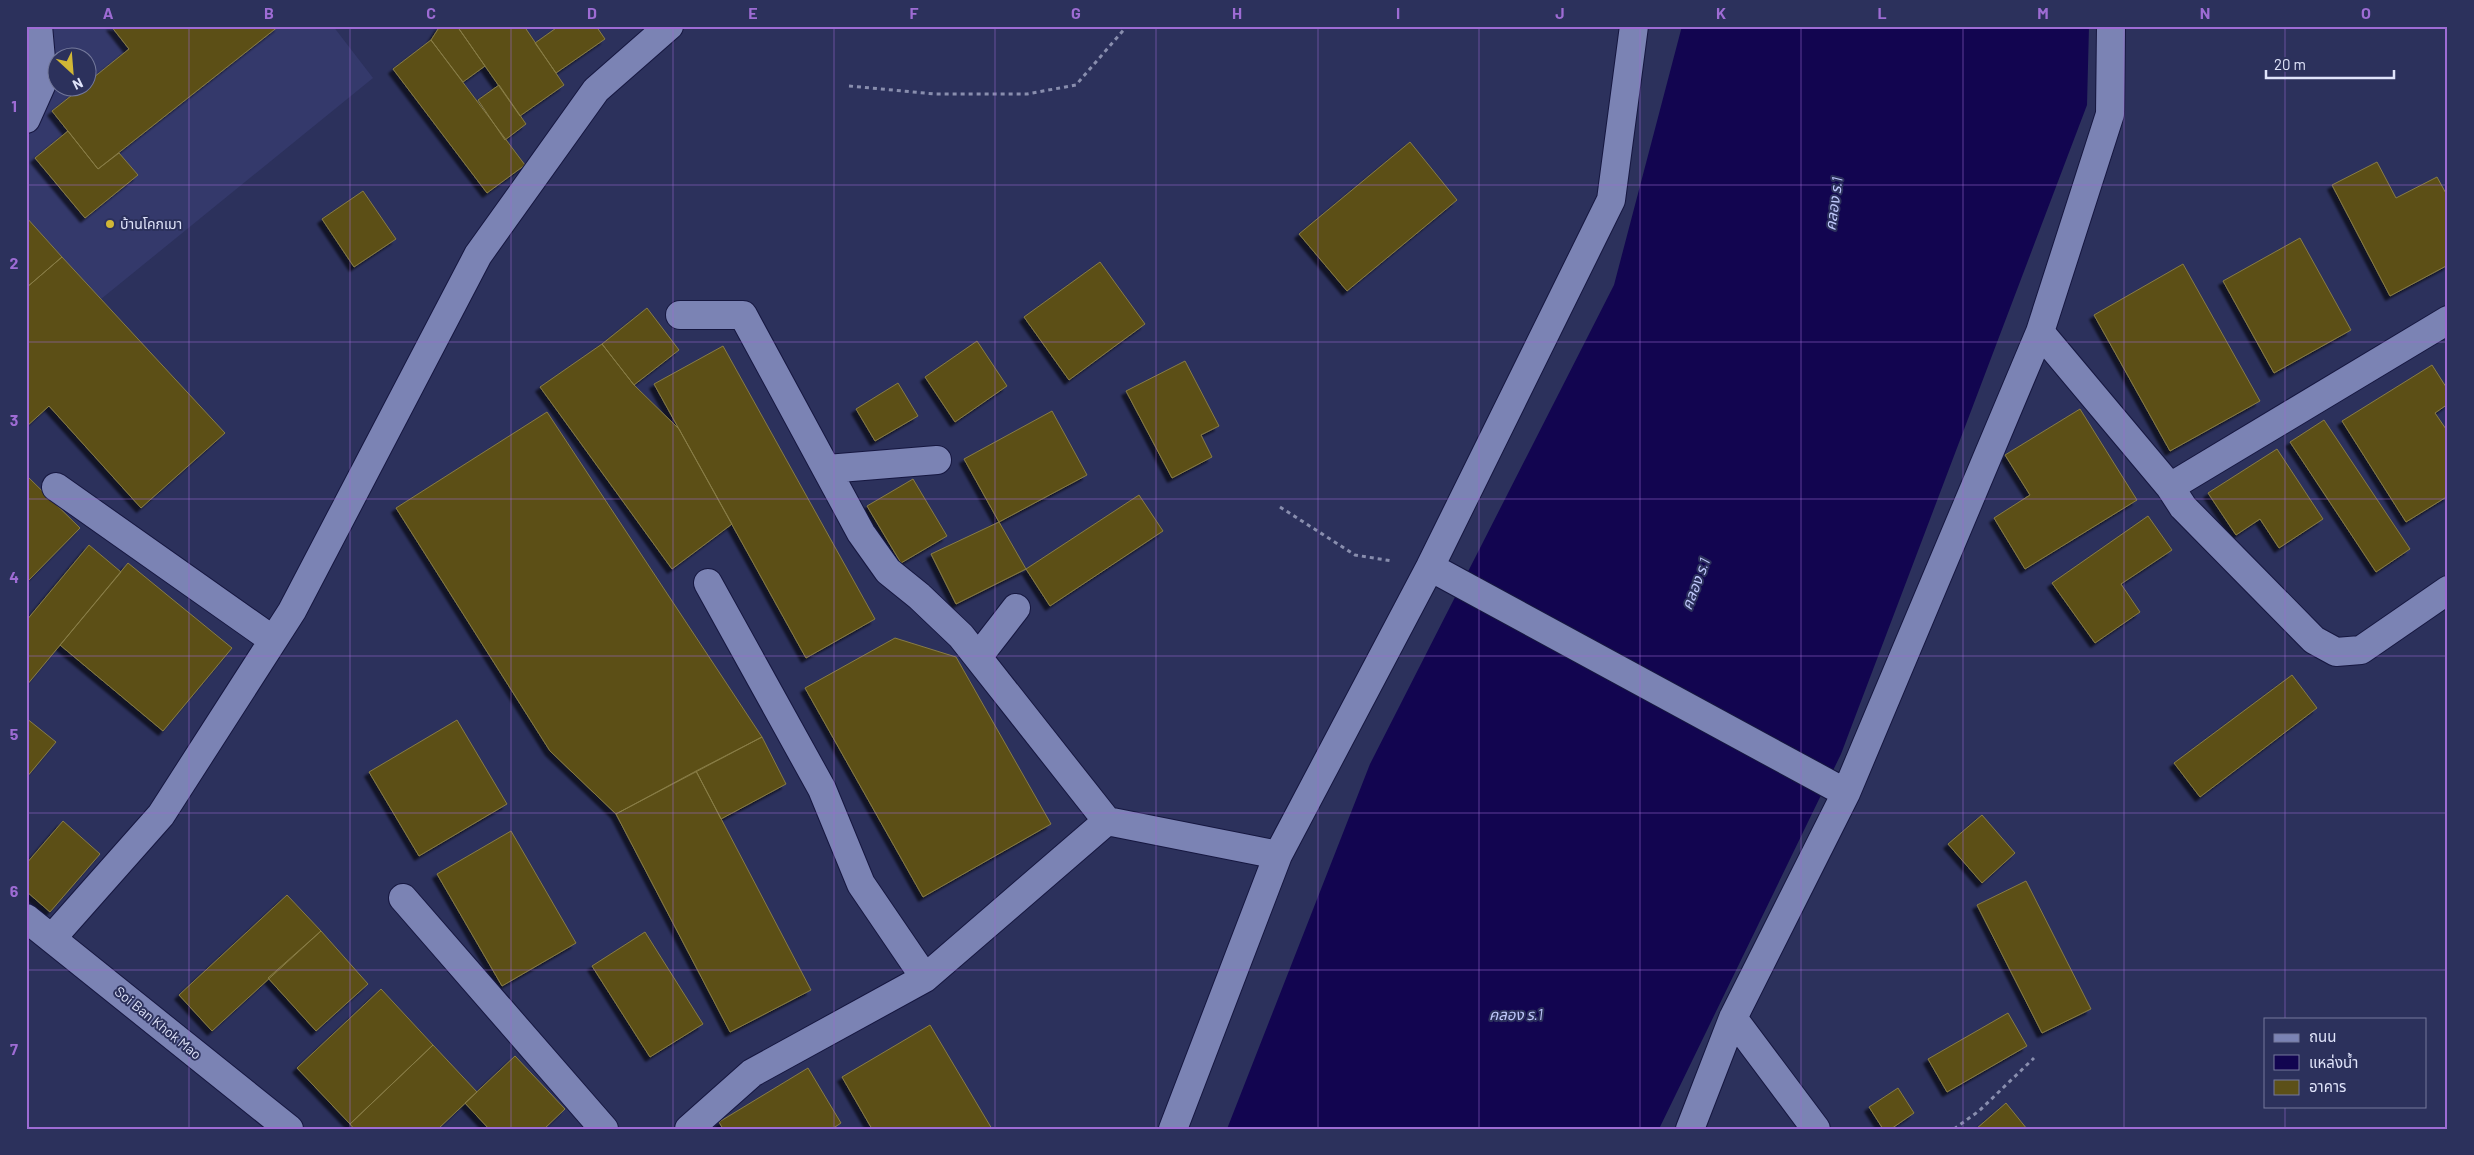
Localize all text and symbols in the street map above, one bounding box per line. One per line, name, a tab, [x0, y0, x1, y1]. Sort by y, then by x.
text: A	[103, 3, 114, 22]
text: B	[264, 3, 274, 22]
text: C	[426, 3, 436, 22]
text: D	[587, 3, 597, 22]
text: E	[748, 3, 758, 22]
text: F	[910, 3, 919, 22]
text: G	[1071, 3, 1081, 22]
text: H	[1232, 3, 1242, 22]
text: I	[1396, 3, 1400, 22]
text: J	[1555, 3, 1565, 22]
text: K	[1716, 3, 1726, 22]
text: L	[1877, 3, 1887, 22]
text: M	[2037, 3, 2049, 22]
text: N	[2200, 3, 2210, 22]
text: O	[2361, 3, 2371, 22]
north arrow	[48, 48, 98, 98]
scale bar	[2266, 48, 2394, 80]
text: 20 m	[2274, 55, 2306, 73]
text: N	[70, 74, 86, 94]
text: 1	[11, 96, 17, 115]
water label: คลอง ร.1	[1820, 176, 1846, 232]
place label: บ้านโคกเมา	[120, 215, 182, 232]
marker: บ้านโคกเมา	[104, 218, 116, 230]
text: 2	[10, 253, 19, 272]
text: 3	[10, 410, 18, 429]
water label: คลอง ร.1	[1677, 555, 1713, 612]
text: 4	[9, 567, 19, 586]
text: 5	[10, 724, 19, 743]
text: 6	[10, 881, 19, 900]
street label: Soi Ban Khok Mao	[112, 982, 205, 1063]
water label: คลอง ร.1	[1489, 1005, 1543, 1023]
legend	[2264, 1018, 2426, 1108]
text: ถนน	[2309, 1027, 2336, 1045]
text: 7	[10, 1039, 18, 1058]
text: แหล่งน้ำ	[2309, 1052, 2358, 1071]
text: อาคาร	[2309, 1077, 2346, 1095]

